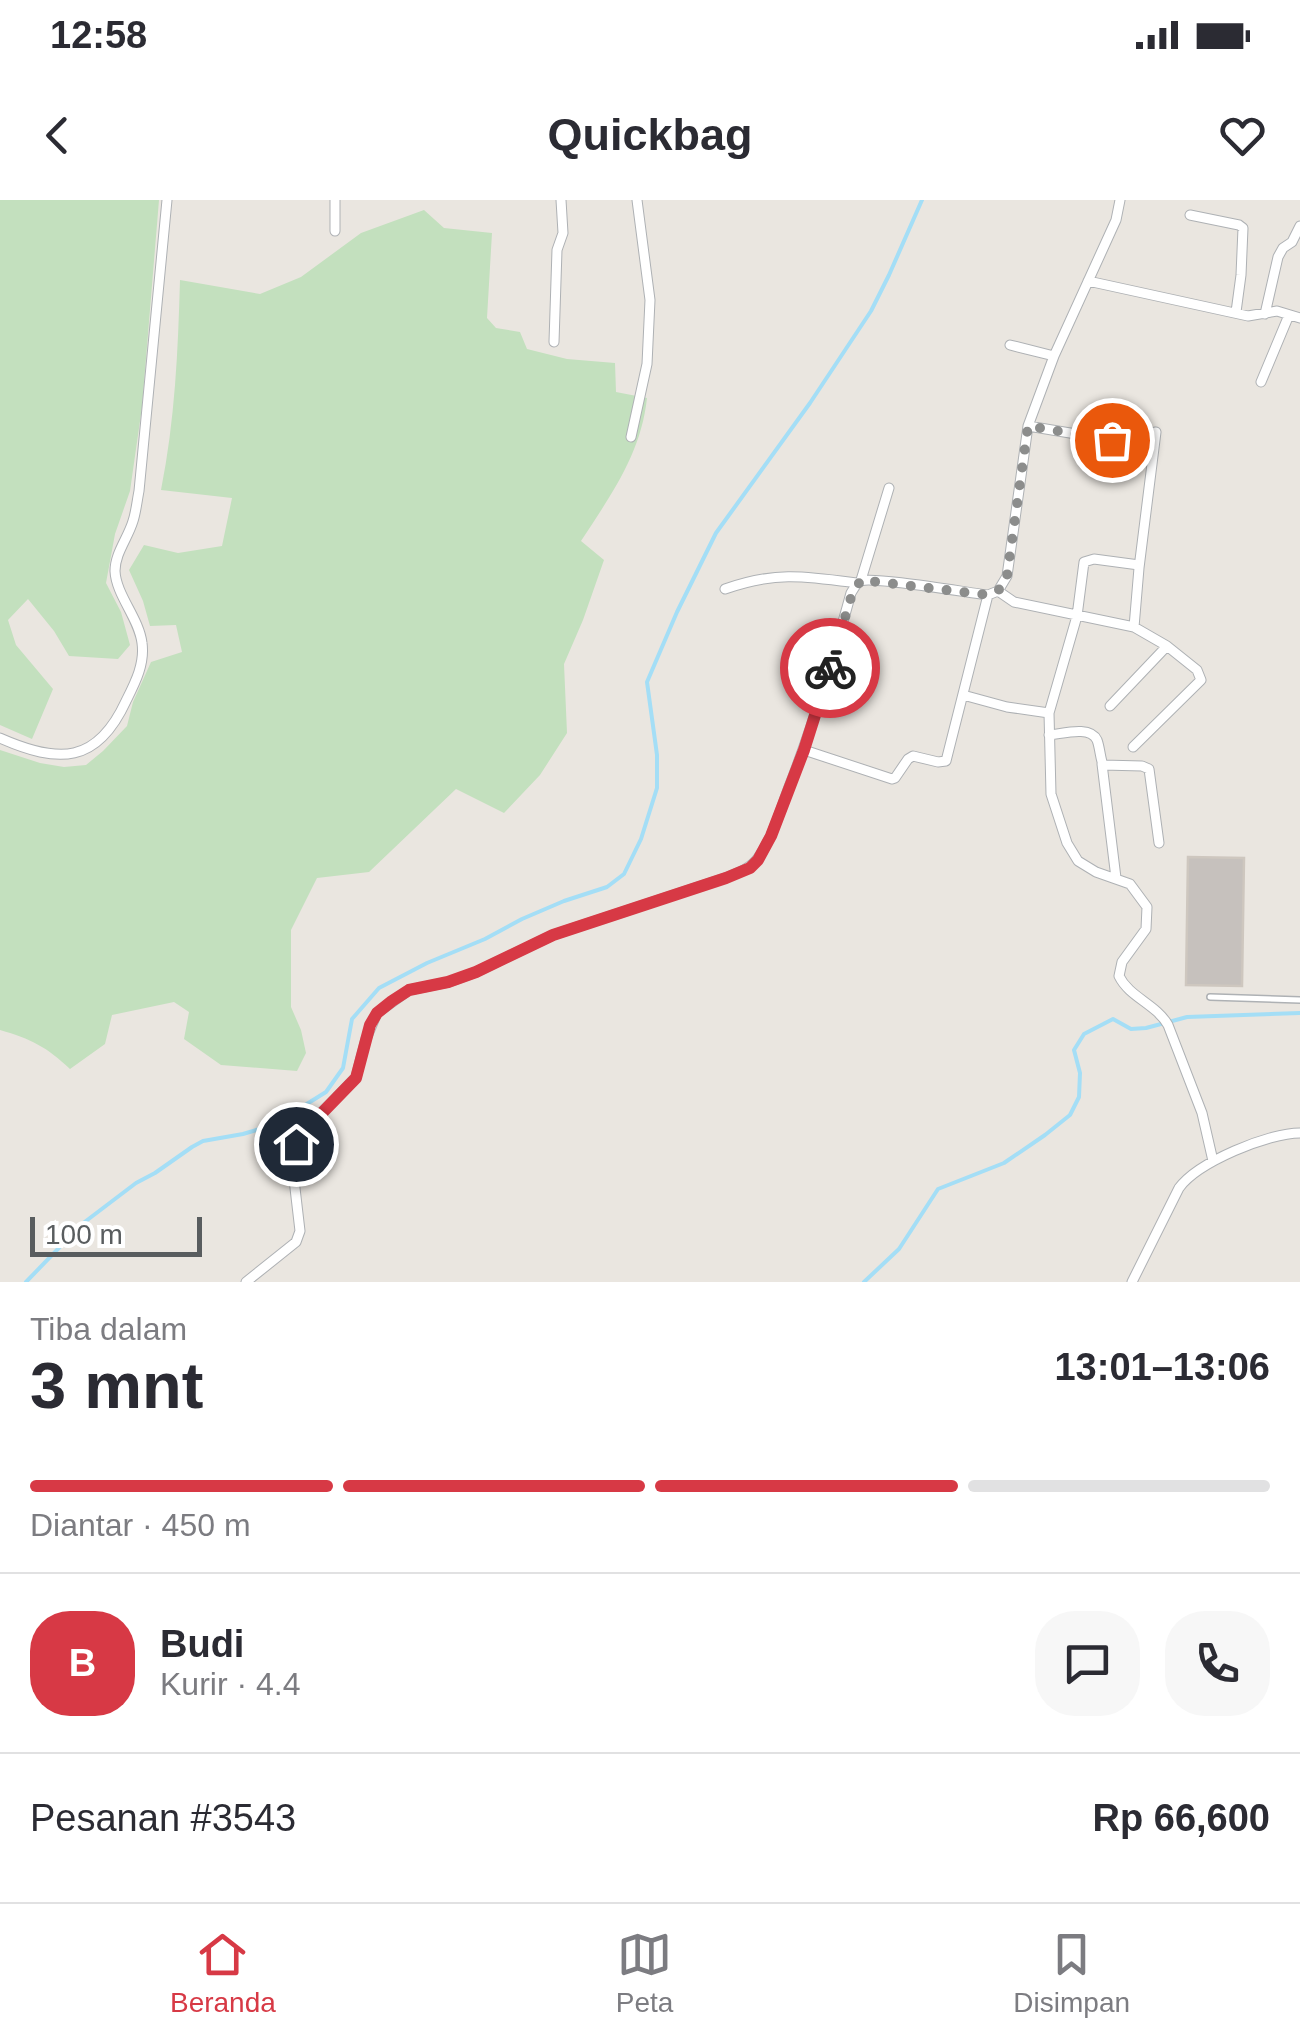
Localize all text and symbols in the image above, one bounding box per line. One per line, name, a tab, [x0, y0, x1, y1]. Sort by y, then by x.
text: 12:58	[50, 14, 147, 56]
icon: back	[30, 108, 85, 163]
icon: heart	[1215, 108, 1270, 163]
text: Quickbag	[547, 109, 753, 160]
pin	[1070, 398, 1155, 483]
icon: bag	[1085, 413, 1140, 468]
courier	[780, 618, 880, 718]
icon: bike	[803, 641, 858, 696]
pin	[254, 1102, 339, 1187]
icon: home	[269, 1117, 324, 1172]
scale bar	[30, 1212, 202, 1256]
text: 100 m	[45, 1219, 123, 1250]
text: Tiba dalam	[30, 1311, 187, 1347]
text: 13:01–13:06	[1054, 1346, 1270, 1388]
text: 3 mnt	[30, 1349, 203, 1422]
text: Diantar · 450 m	[30, 1507, 251, 1543]
button: chat	[1035, 1611, 1140, 1716]
button: phone	[1165, 1611, 1270, 1716]
text: Budi	[160, 1623, 244, 1665]
text: B	[69, 1642, 96, 1684]
text: Kurir · 4.4	[160, 1666, 300, 1702]
text: Pesanan #3543	[30, 1797, 296, 1839]
text: Rp 66,600	[1093, 1797, 1270, 1839]
tab: Beranda	[170, 1927, 276, 2019]
tab: Peta	[616, 1927, 673, 2019]
tab: Disimpan	[1013, 1927, 1130, 2019]

